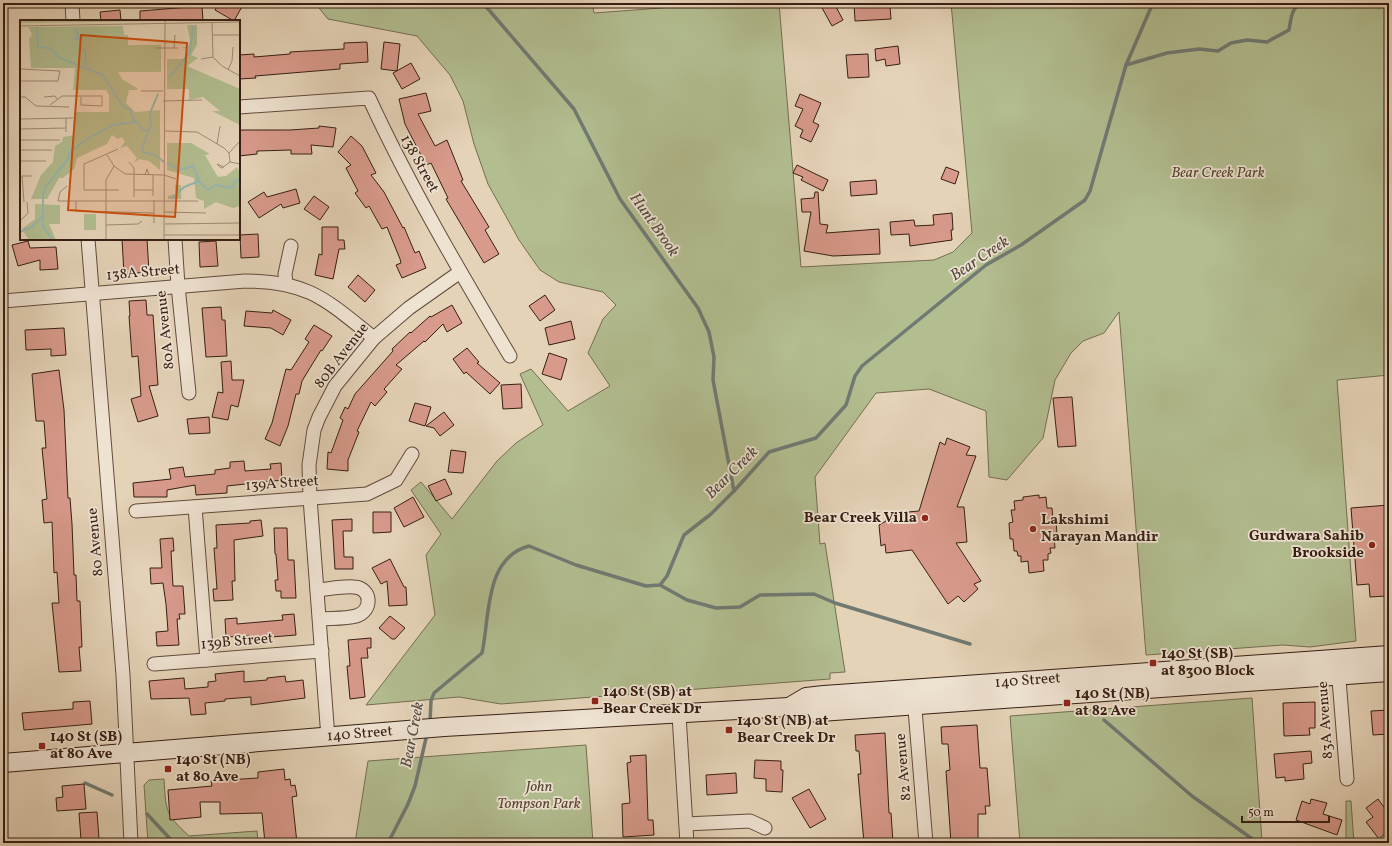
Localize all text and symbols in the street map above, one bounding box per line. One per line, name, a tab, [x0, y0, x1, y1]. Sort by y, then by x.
inset map	[20, 20, 240, 240]
street label: 138 Street	[394, 131, 444, 197]
park label: Bear Creek Park	[1171, 163, 1265, 184]
water label: Hunt Brook	[624, 189, 684, 262]
water label: Bear Creek	[946, 231, 1014, 287]
street label: 138A Street	[105, 259, 181, 287]
street label: 80A Avenue	[151, 289, 181, 371]
street label: 80B Avenue	[310, 319, 374, 393]
water label: Bear Creek	[701, 441, 764, 504]
street label: 139A Street	[244, 471, 320, 497]
street label: 80 Avenue	[83, 507, 109, 577]
place label: Bear Creek Villa	[804, 508, 917, 529]
place label: Lakshimi Narayan Mandir	[1041, 510, 1158, 548]
marker: Bear Creek Villa	[920, 513, 930, 523]
marker: Lakshimi Narayan Mandir	[1028, 524, 1038, 534]
place label: Gurdwara Sahib Brookside	[1249, 526, 1364, 564]
marker: Gurdwara Sahib Brookside	[1367, 540, 1377, 550]
street label: 139B Street	[200, 628, 274, 656]
place label: 140 St (SB) at 8300 Block	[1161, 644, 1255, 682]
marker: 140 St (SB) at 8300 Block	[1148, 658, 1158, 668]
street label: 140 Street	[994, 668, 1061, 693]
street label: 83A Avenue	[1313, 680, 1339, 760]
place label: 140 St (SB) at Bear Creek Dr	[603, 682, 701, 720]
place label: 140 St (NB) at 82 Ave	[1075, 684, 1150, 722]
marker: 140 St (SB) at Bear Creek Dr	[590, 696, 600, 706]
marker: 140 St (NB) at 82 Ave	[1062, 698, 1072, 708]
water label: Bear Creek	[396, 700, 430, 770]
place label: 140 St (NB) at Bear Creek Dr	[737, 711, 835, 749]
street label: 140 Street	[326, 721, 393, 747]
marker: 140 St (NB) at Bear Creek Dr	[724, 725, 734, 735]
place label: 140 St (SB) at 80 Ave	[50, 727, 122, 765]
street label: 82 Avenue	[891, 732, 917, 802]
marker: 140 St (SB) at 80 Ave	[37, 741, 47, 751]
place label: 140 St (NB) at 80 Ave	[176, 750, 251, 788]
marker: 140 St (NB) at 80 Ave	[163, 764, 173, 774]
park label: John Tompson Park	[497, 777, 581, 815]
scale bar	[1242, 798, 1329, 824]
text: 50 m	[1248, 805, 1274, 821]

